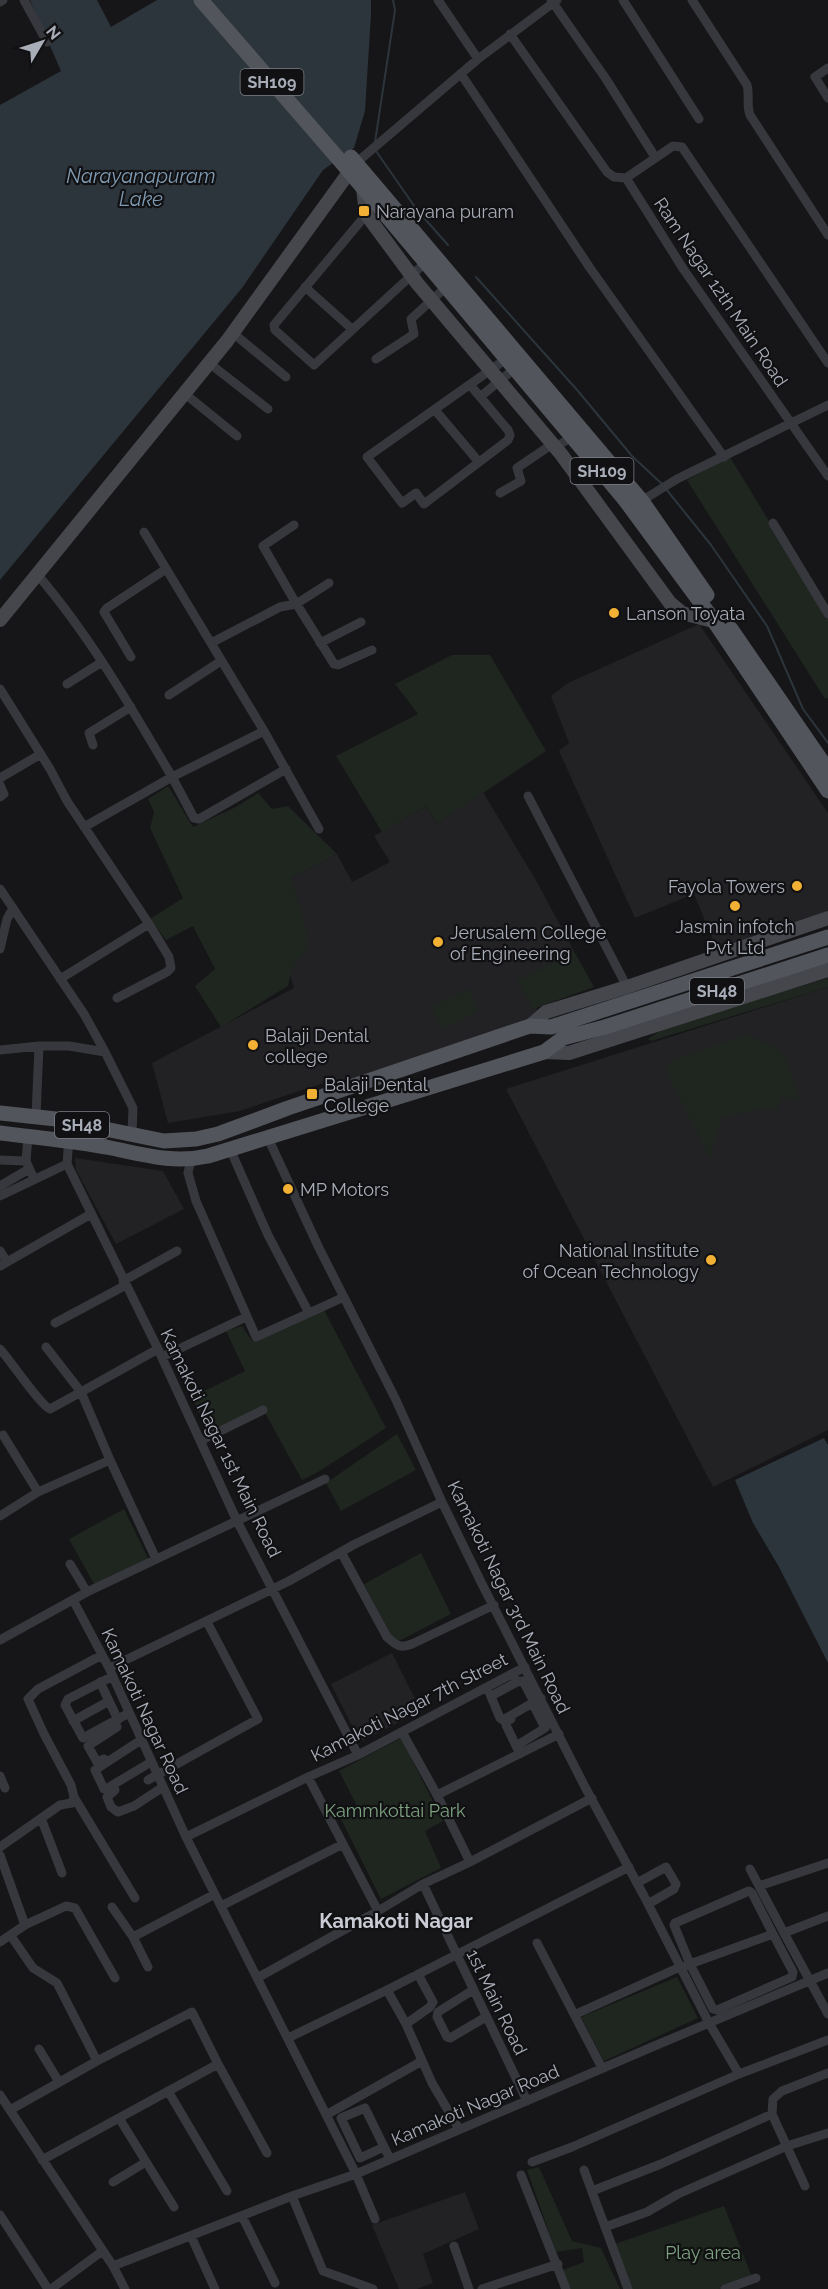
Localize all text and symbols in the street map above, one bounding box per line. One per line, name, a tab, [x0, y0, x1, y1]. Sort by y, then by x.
north arrow	[12, 12, 72, 72]
text: N	[42, 22, 64, 44]
road number: SH109	[240, 69, 304, 95]
water label: Narayanapuram Lake	[66, 164, 216, 211]
street label: Ram Nagar 12th Main Road	[650, 193, 792, 391]
place label: Narayana puram	[376, 201, 514, 222]
marker: Narayana puram	[357, 204, 371, 218]
road number: SH109	[570, 458, 634, 484]
place label: Lanson Toyata	[626, 603, 745, 624]
marker: Lanson Toyata	[607, 606, 621, 620]
place label: Fayola Towers	[668, 876, 785, 897]
marker: Fayola Towers	[790, 879, 804, 893]
marker: Jasmin infotch Pvt Ltd	[728, 899, 742, 913]
place label: Jasmin infotch Pvt Ltd	[675, 916, 795, 958]
place label: Jerusalem College of Engineering	[450, 922, 607, 964]
marker: Jerusalem College of Engineering	[431, 935, 445, 949]
road number: SH48	[690, 978, 744, 1004]
place label: Balaji Dental college	[265, 1025, 369, 1067]
marker: Balaji Dental college	[246, 1038, 260, 1052]
place label: Balaji Dental College	[324, 1074, 428, 1116]
marker: Balaji Dental College	[305, 1087, 319, 1101]
road number: SH48	[55, 1112, 109, 1138]
place label: MP Motors	[300, 1179, 389, 1200]
marker: MP Motors	[281, 1182, 295, 1196]
place label: National Institute of Ocean Technology	[522, 1240, 699, 1282]
marker: National Institute of Ocean Technology	[704, 1253, 718, 1267]
street label: Kamakoti Nagar 1st Main Road	[156, 1325, 286, 1561]
street label: Kamakoti Nagar 3rd Main Road	[443, 1477, 575, 1717]
street label: Kamakoti Nagar Road	[97, 1625, 193, 1797]
street label: Kamakoti Nagar 7th Street	[307, 1648, 511, 1766]
park label: Kammkottai Park	[324, 1800, 466, 1821]
district label: Kamakoti Nagar	[319, 1909, 473, 1933]
street label: 1st Main Road	[462, 1946, 532, 2058]
street label: Kamakoti Nagar Road	[388, 2060, 562, 2150]
park label: Play area	[665, 2242, 741, 2263]

